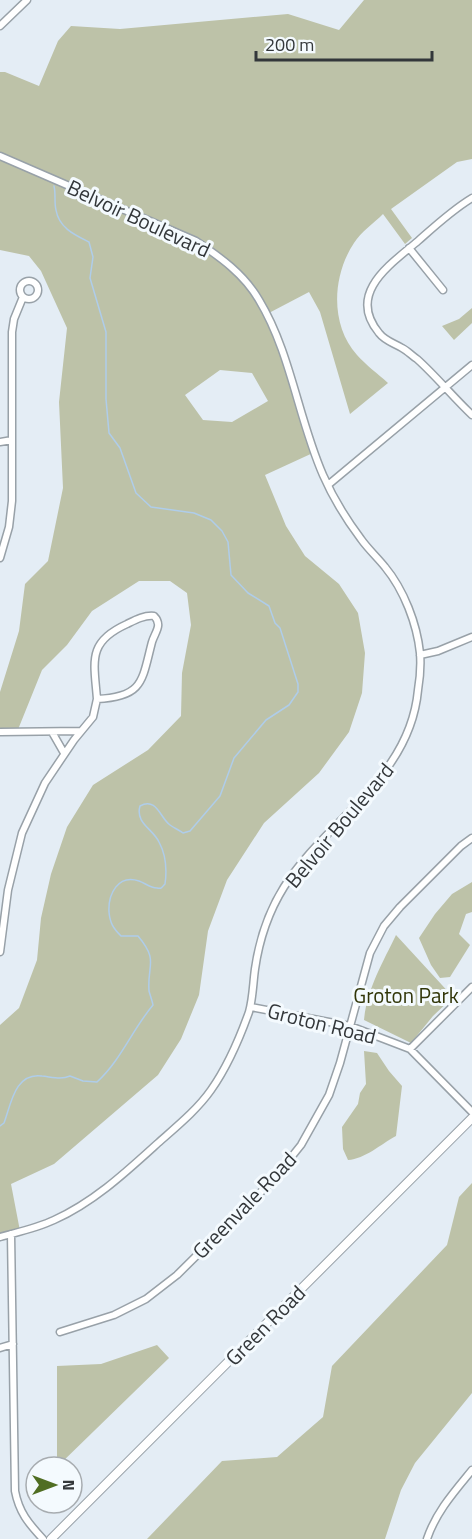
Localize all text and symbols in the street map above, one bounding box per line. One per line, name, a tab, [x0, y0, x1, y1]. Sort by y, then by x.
scale bar	[256, 24, 432, 62]
text: 200 m	[265, 31, 314, 58]
street label: Belvoir Boulevard	[62, 171, 216, 265]
street label: Belvoir Boulevard	[277, 755, 401, 895]
park label: Groton Park	[353, 979, 459, 1011]
street label: Groton Road	[264, 994, 380, 1052]
street label: Greenvale Road	[184, 1144, 304, 1266]
street label: Green Road	[217, 1277, 313, 1373]
north arrow	[24, 1455, 84, 1515]
text: N	[57, 1479, 81, 1491]

